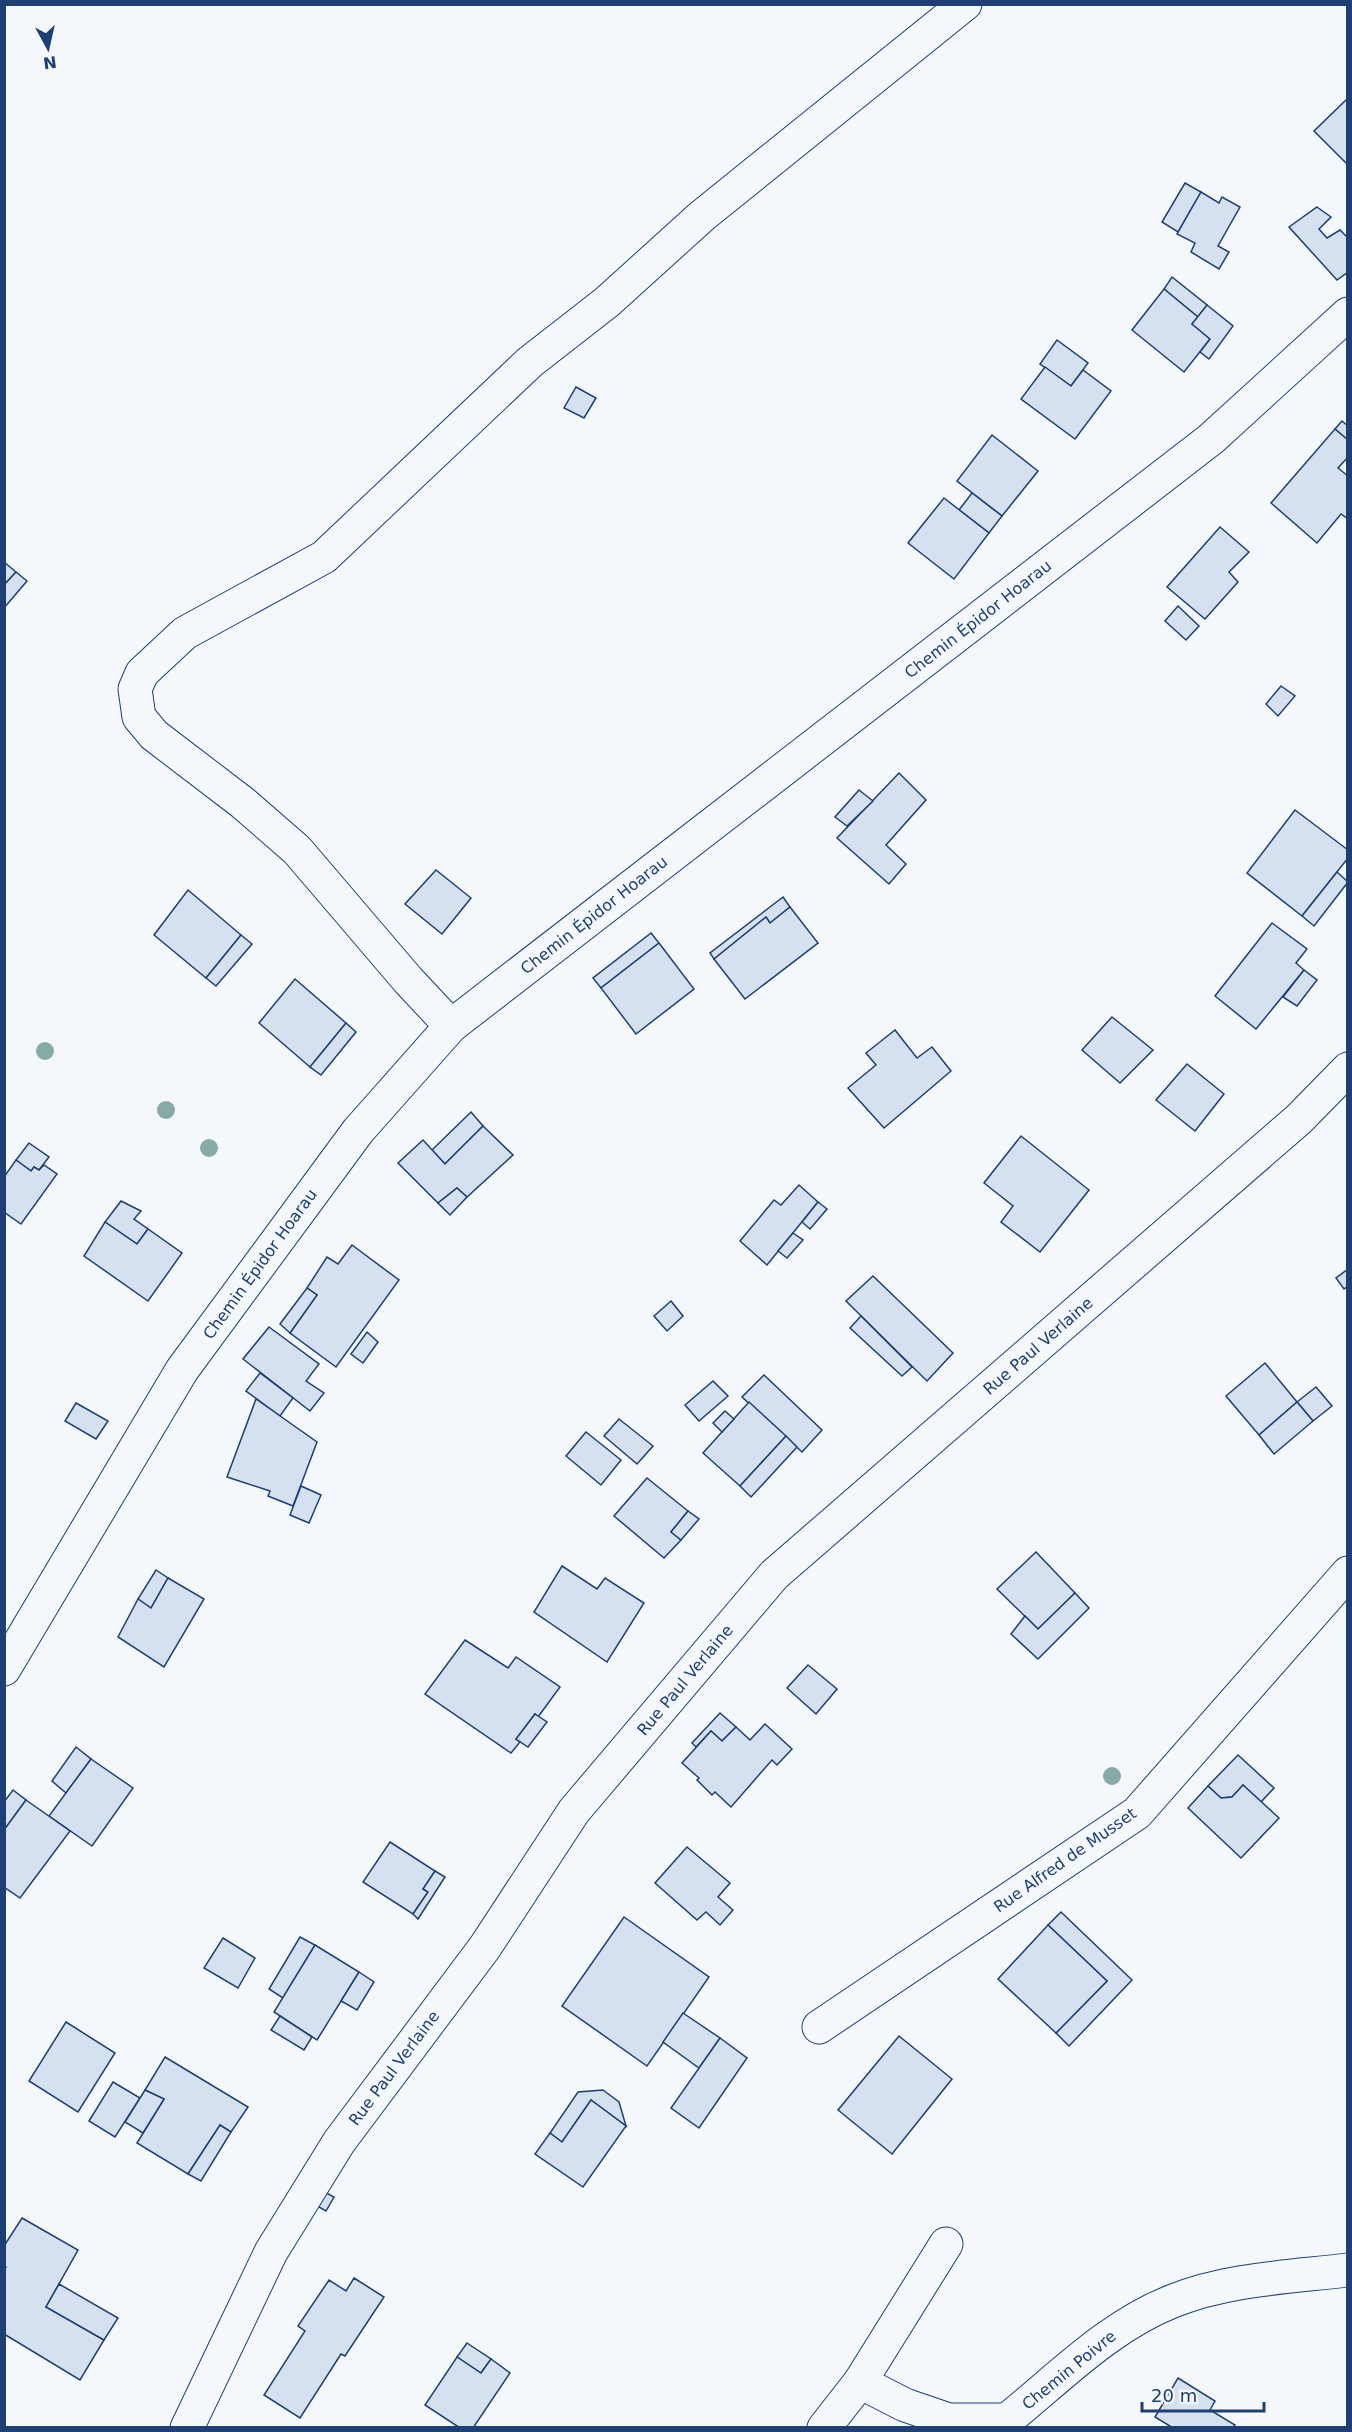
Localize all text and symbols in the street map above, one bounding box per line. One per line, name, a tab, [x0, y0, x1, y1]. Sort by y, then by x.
north arrow	[18, 18, 78, 78]
text: N	[42, 52, 58, 73]
street label: Chemin Épidor Hoarau	[901, 556, 1055, 682]
street label: Chemin Épidor Hoarau	[517, 852, 671, 978]
street label: Chemin Épidor Hoarau	[199, 1185, 321, 1343]
street label: Rue Paul Verlaine	[979, 1293, 1097, 1399]
street label: Rue Paul Verlaine	[633, 1621, 737, 1739]
street label: Rue Alfred de Musset	[990, 1804, 1140, 1916]
street label: Rue Paul Verlaine	[345, 2007, 443, 2129]
street label: Chemin Poivre	[1018, 2326, 1120, 2414]
scale bar	[1142, 2375, 1264, 2413]
text: 20 m	[1151, 2385, 1197, 2406]

